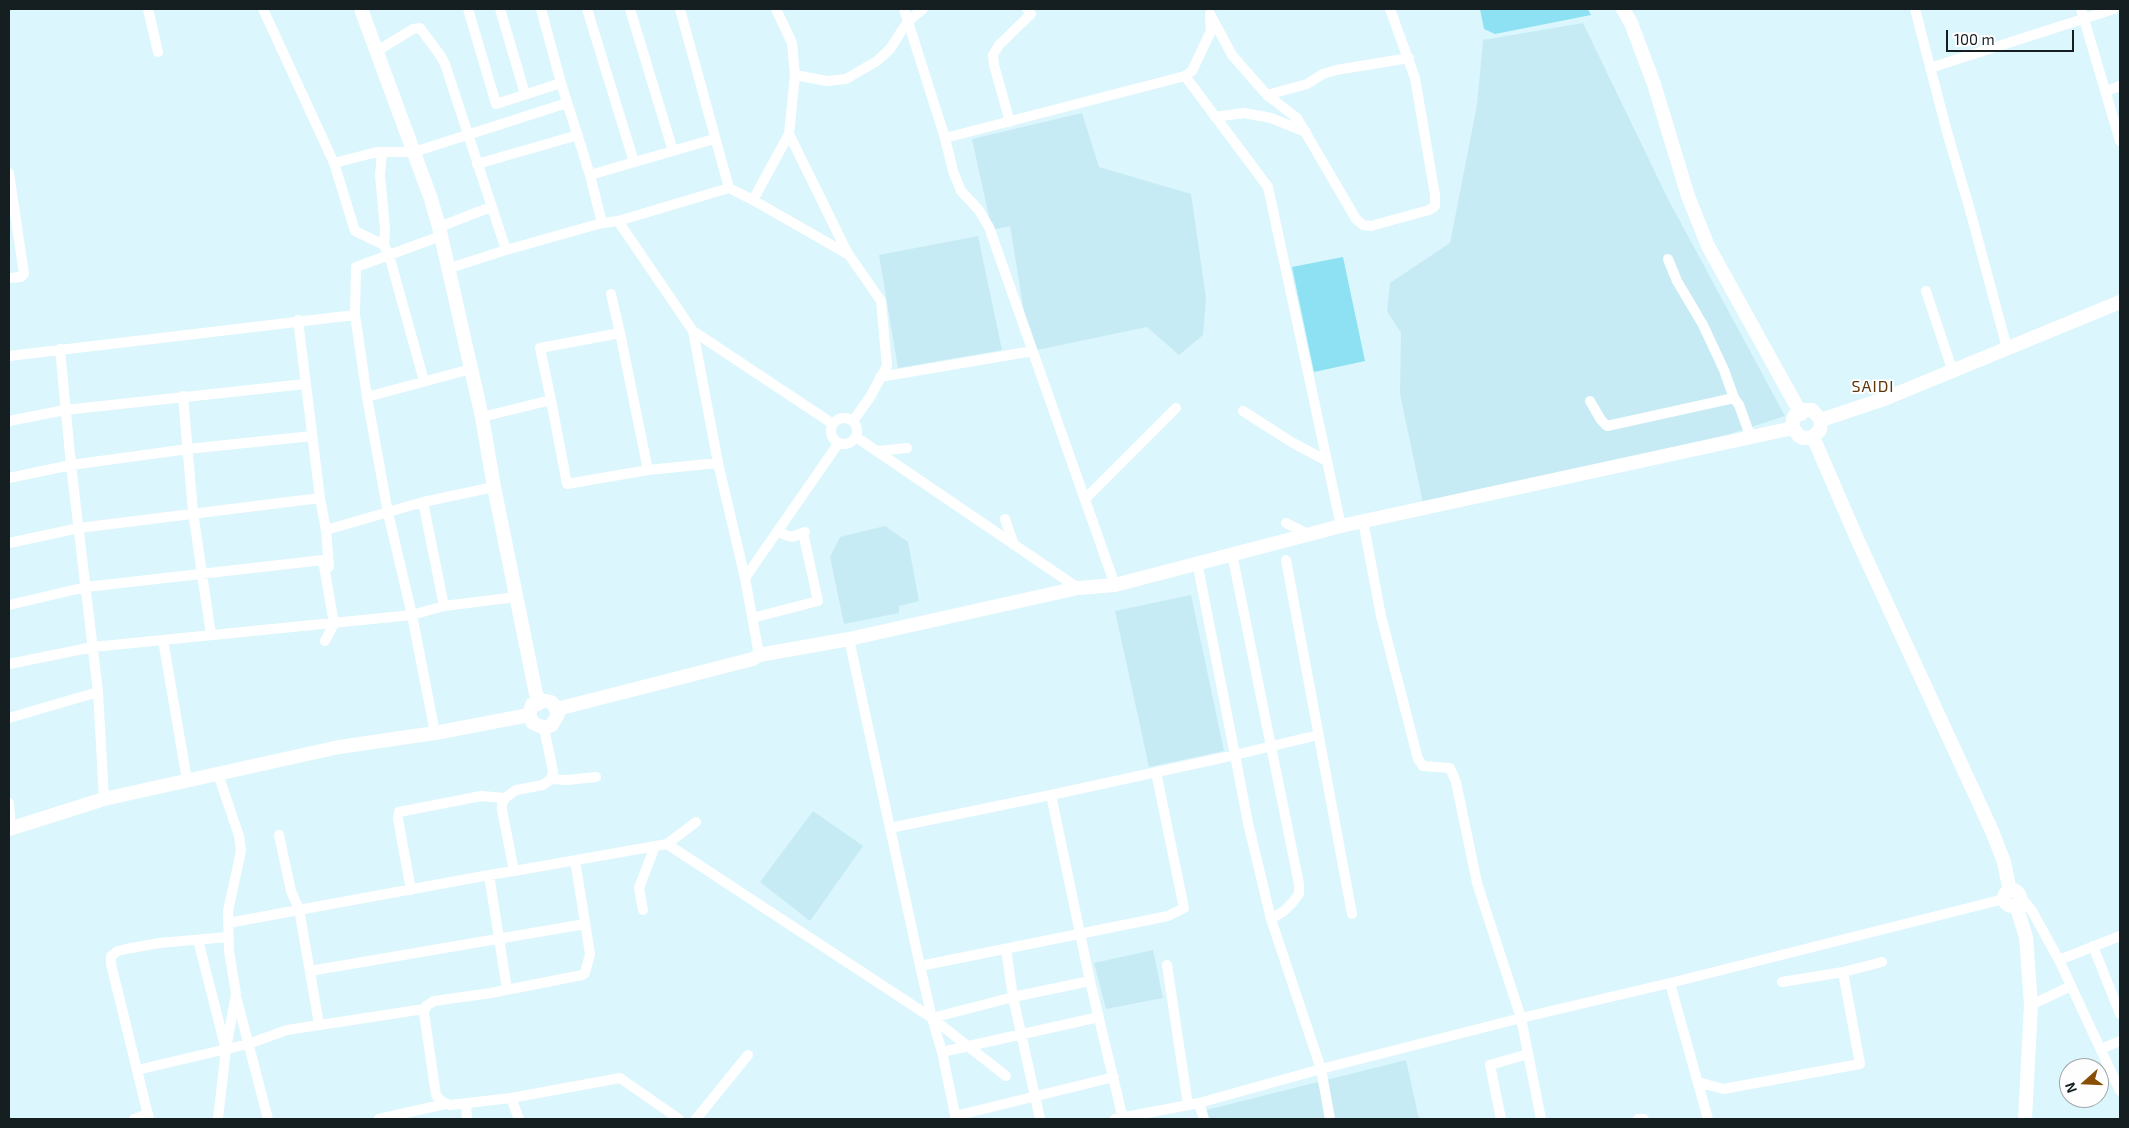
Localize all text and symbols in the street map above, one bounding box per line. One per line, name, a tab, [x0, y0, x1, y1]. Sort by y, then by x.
scale bar	[1949, 20, 2076, 52]
text: 100 m	[1954, 30, 1995, 48]
district label: SAIDI	[1851, 377, 1895, 397]
north arrow	[2059, 1058, 2109, 1108]
text: N	[2061, 1080, 2080, 1096]

